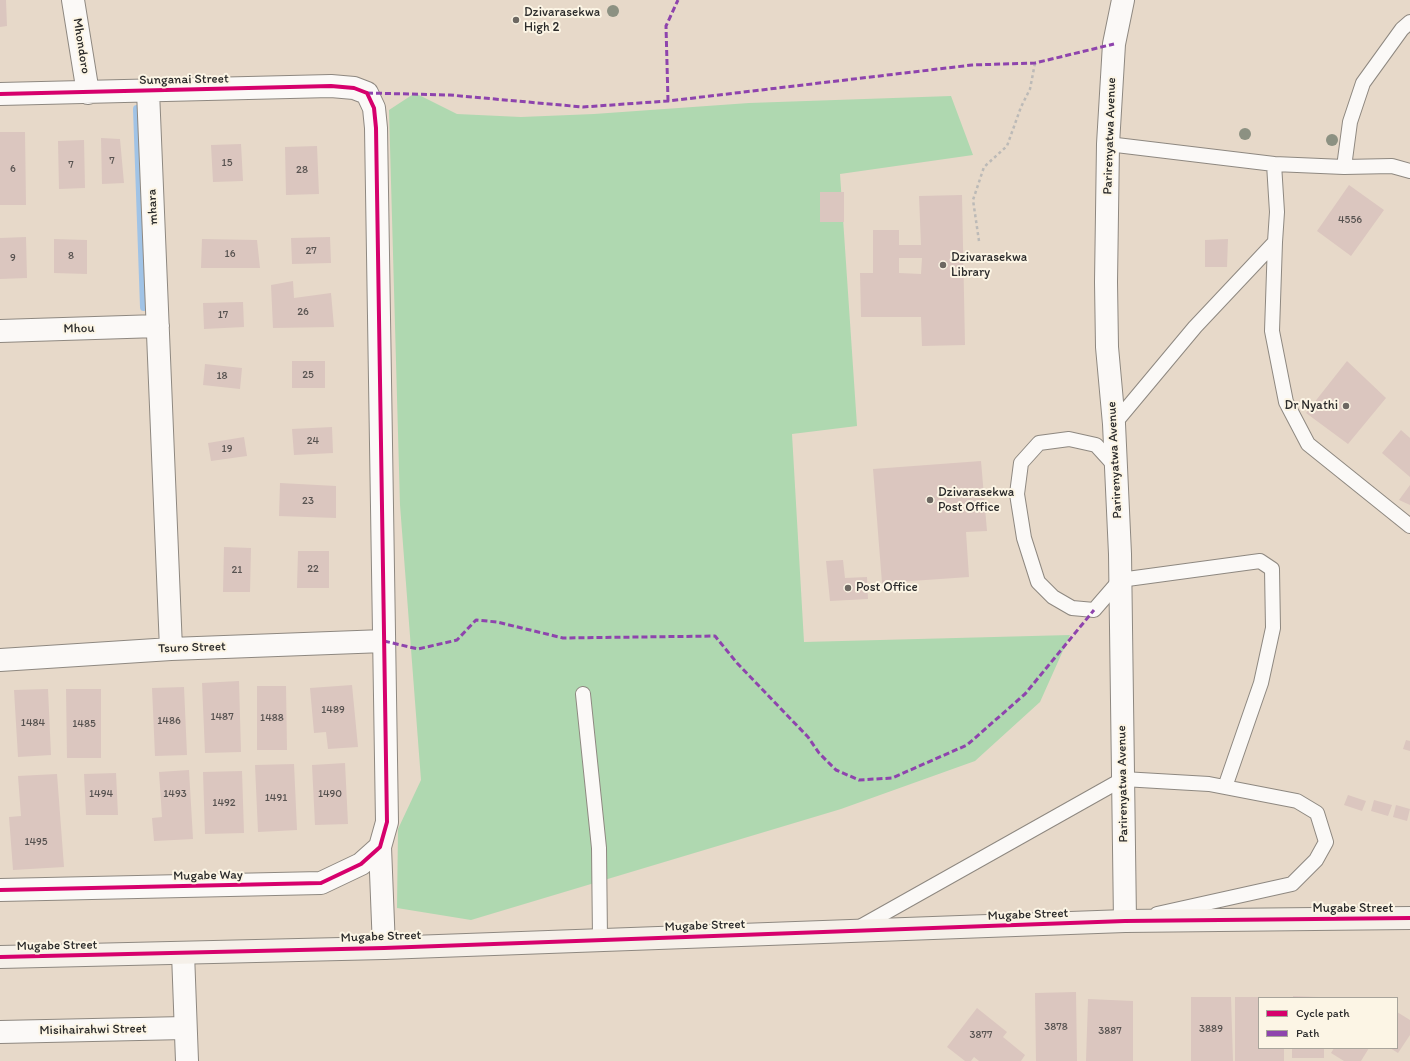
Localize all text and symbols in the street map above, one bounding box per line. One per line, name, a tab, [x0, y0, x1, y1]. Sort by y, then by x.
place label: Dzivarasekwa High 2	[524, 5, 600, 36]
marker: Dzivarasekwa High 2	[511, 15, 521, 25]
street label: Mhondoro	[69, 17, 93, 75]
street label: Sunganai Street	[139, 71, 229, 89]
street label: Parirenyatwa Avenue	[1100, 77, 1120, 195]
house number: 7	[109, 154, 115, 168]
house number: 15	[222, 156, 232, 170]
house number: 7	[68, 158, 74, 172]
house number: 6	[10, 162, 16, 176]
house number: 28	[296, 163, 308, 177]
street label: mhara	[144, 189, 162, 225]
house number: 4556	[1338, 213, 1362, 227]
house number: 27	[305, 244, 317, 258]
house number: 16	[225, 247, 235, 261]
house number: 8	[68, 249, 74, 263]
place label: Dzivarasekwa Library	[951, 250, 1027, 281]
house number: 9	[10, 251, 16, 265]
marker: Dzivarasekwa Library	[938, 260, 948, 270]
house number: 26	[297, 305, 309, 319]
house number: 17	[218, 308, 228, 322]
street label: Mhou	[63, 321, 95, 337]
house number: 25	[302, 368, 314, 382]
house number: 18	[216, 369, 228, 383]
place label: Dr Nyathi	[1285, 398, 1338, 414]
street label: Parirenyatwa Avenue	[1104, 401, 1126, 519]
marker: Dr Nyathi	[1341, 401, 1351, 411]
house number: 24	[307, 434, 319, 448]
house number: 19	[222, 442, 232, 456]
place label: Dzivarasekwa Post Office	[938, 485, 1014, 516]
house number: 23	[302, 494, 314, 508]
marker: Dzivarasekwa Post Office	[925, 495, 935, 505]
house number: 22	[307, 562, 319, 576]
house number: 21	[232, 563, 242, 577]
place label: Post Office	[856, 580, 918, 596]
marker: Post Office	[843, 583, 853, 593]
street label: Tsuro Street	[158, 639, 226, 657]
house number: 1489	[321, 703, 345, 717]
house number: 1487	[210, 710, 234, 724]
house number: 1488	[260, 711, 284, 725]
house number: 1486	[157, 714, 181, 728]
house number: 1484	[21, 716, 45, 730]
house number: 1485	[72, 717, 96, 731]
street label: Parirenyatwa Avenue	[1114, 725, 1132, 843]
house number: 1494	[89, 787, 113, 801]
house number: 1493	[163, 787, 187, 801]
house number: 1490	[318, 787, 342, 801]
house number: 1491	[265, 791, 287, 805]
house number: 1492	[212, 796, 236, 810]
house number: 1495	[24, 835, 48, 849]
street label: Mugabe Way	[173, 868, 243, 884]
street label: Mugabe Street	[1313, 901, 1393, 917]
street label: Mugabe Street	[987, 906, 1069, 924]
street label: Mugabe Street	[664, 917, 746, 935]
street label: Mugabe Street	[340, 928, 422, 946]
street label: Mugabe Street	[16, 937, 98, 955]
legend	[1258, 997, 1398, 1049]
text: Cycle path	[1296, 1006, 1350, 1020]
house number: 3878	[1044, 1020, 1068, 1034]
street label: Misihairahwi Street	[39, 1021, 147, 1039]
house number: 3889	[1199, 1022, 1223, 1036]
house number: 3887	[1098, 1024, 1122, 1038]
text: Path	[1296, 1026, 1319, 1040]
house number: 3877	[970, 1028, 992, 1042]

